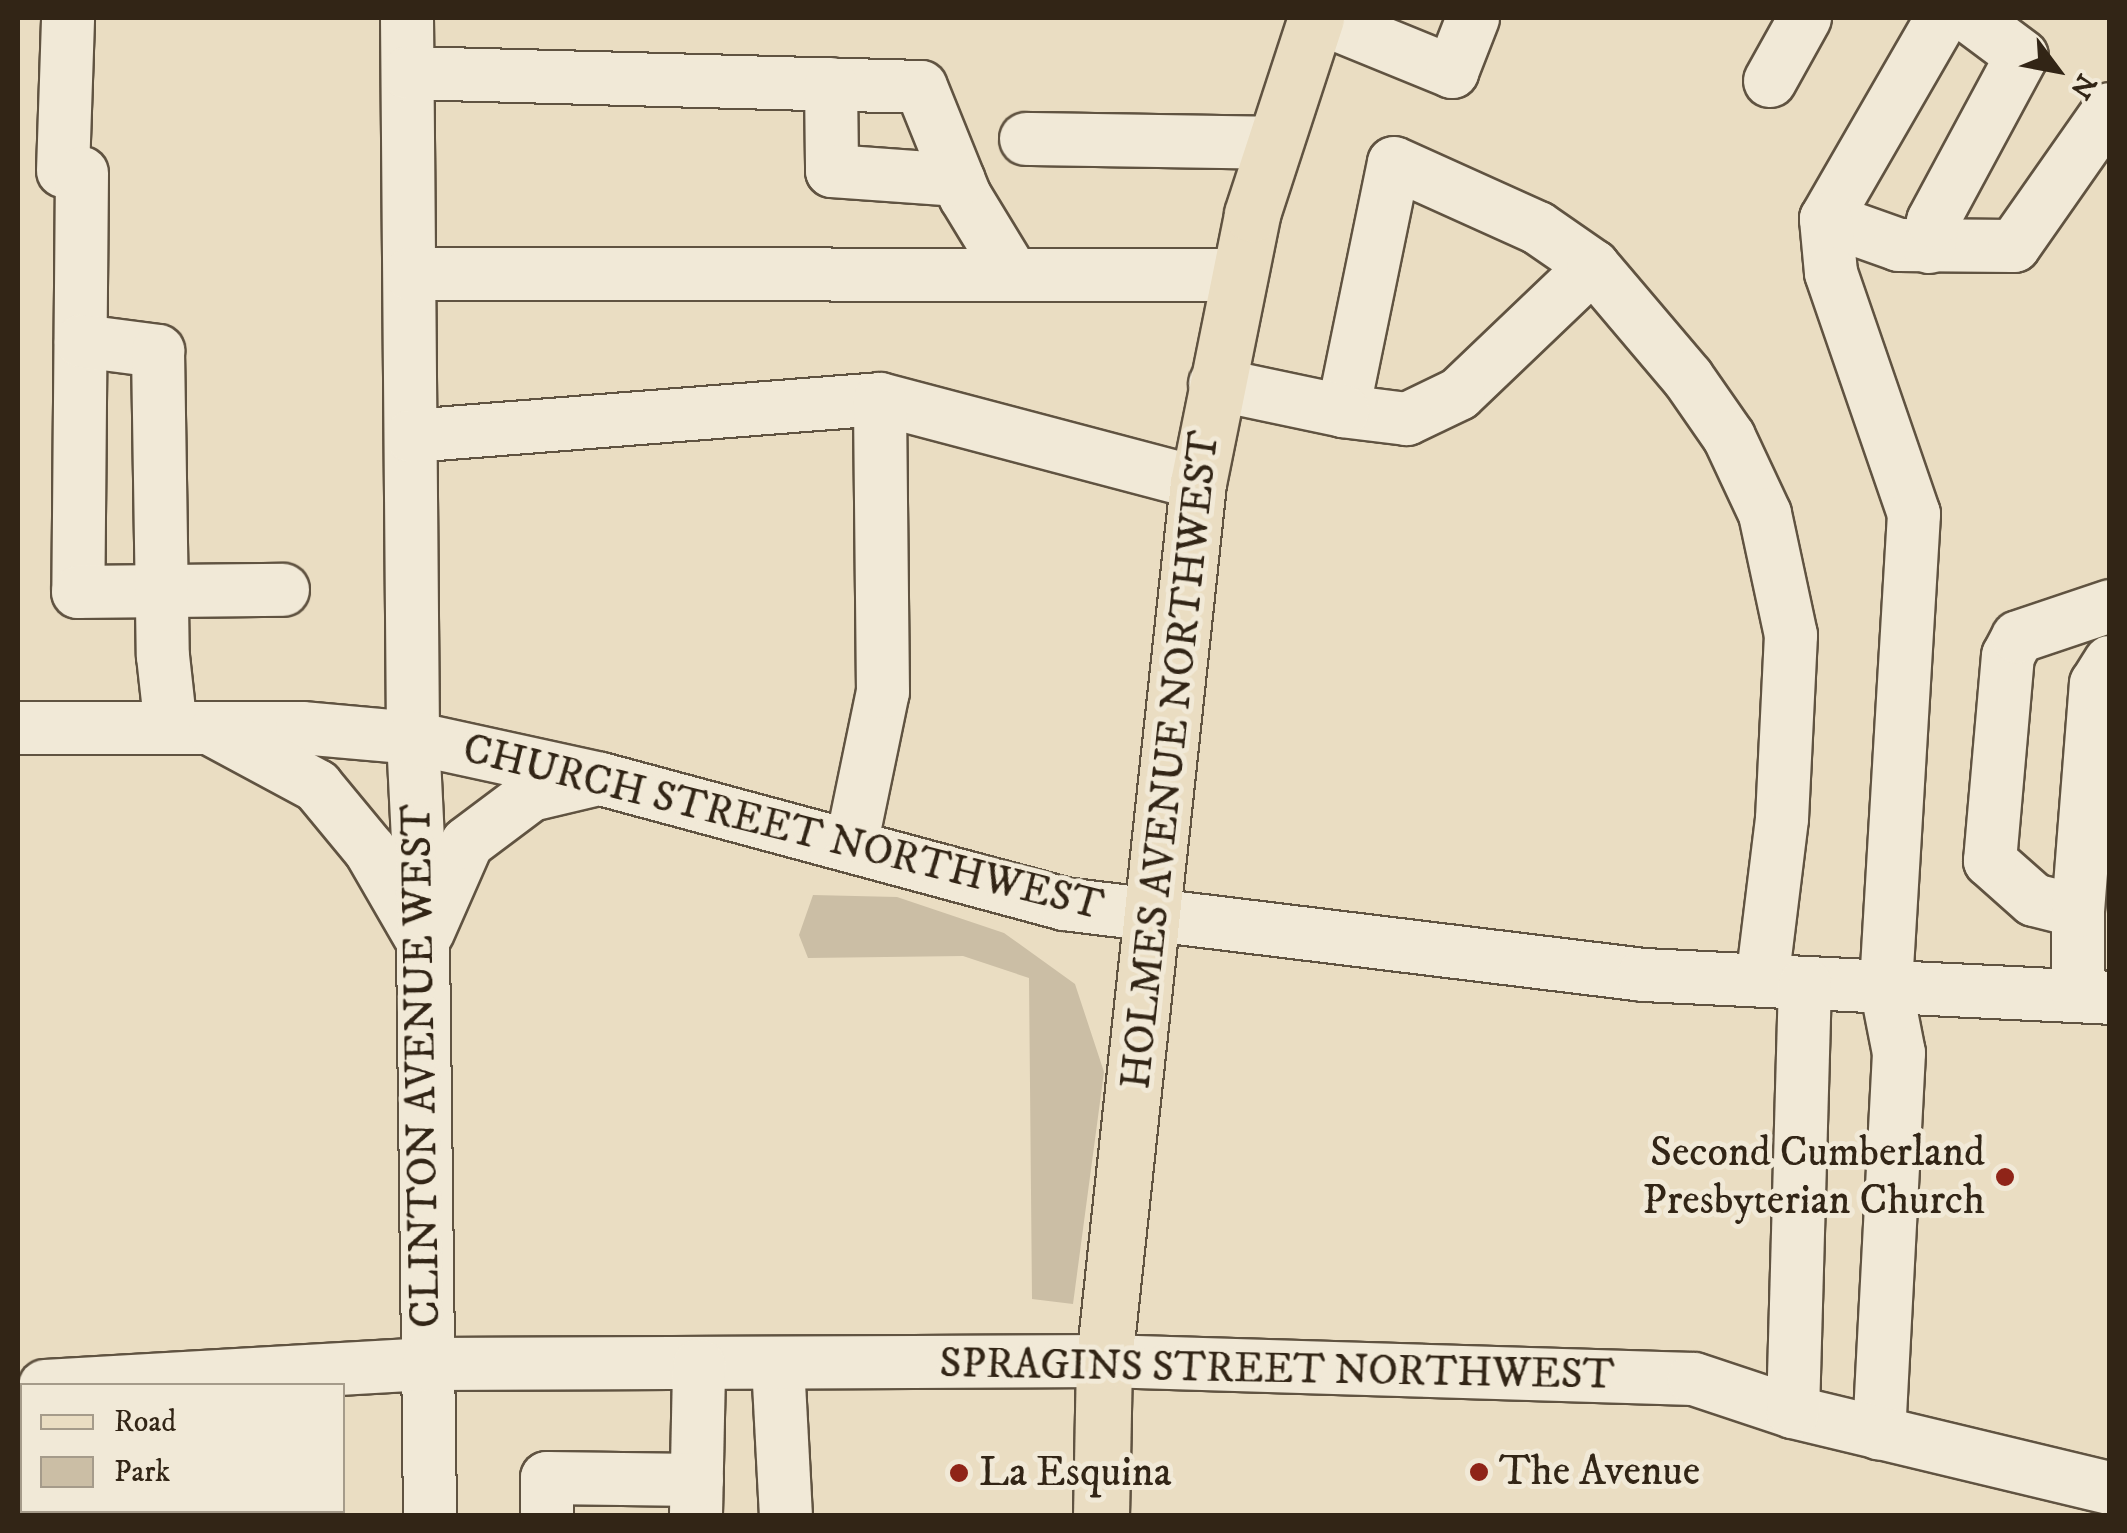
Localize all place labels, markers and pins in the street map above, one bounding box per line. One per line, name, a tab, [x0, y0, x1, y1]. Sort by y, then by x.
place label: Second Cumberland Presbyterian Church	[1642, 1128, 1985, 1226]
marker: Second Cumberland Presbyterian Church	[1994, 1166, 2016, 1188]
place label: The Avenue	[1499, 1447, 1700, 1497]
place label: La Esquina	[979, 1448, 1172, 1498]
marker: The Avenue	[1468, 1461, 1490, 1483]
marker: La Esquina	[948, 1462, 970, 1484]

